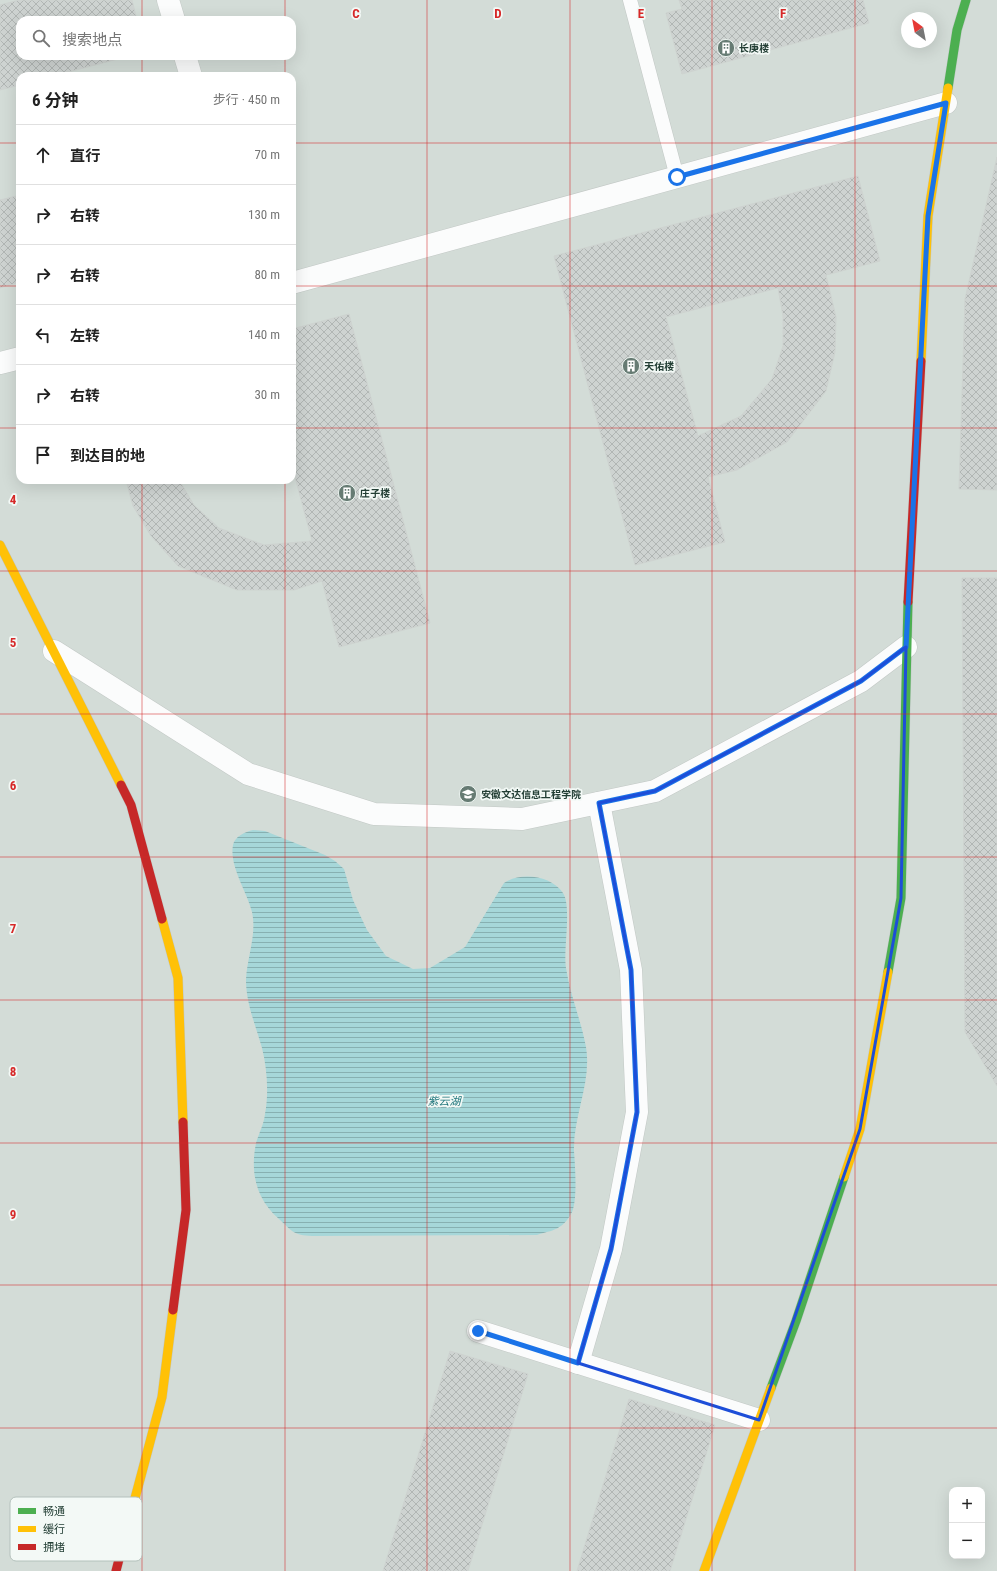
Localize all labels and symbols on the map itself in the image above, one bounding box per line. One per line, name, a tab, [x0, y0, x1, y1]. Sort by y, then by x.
text: C	[352, 6, 360, 21]
text: D	[494, 6, 502, 21]
text: E	[638, 6, 645, 21]
text: F	[780, 6, 786, 21]
north arrow	[901, 12, 937, 48]
building icon: 长庚楼	[716, 38, 736, 58]
place label: 长庚楼	[739, 43, 769, 54]
route start	[668, 168, 686, 186]
building icon: 天佑楼	[621, 356, 641, 376]
place label: 天佑楼	[644, 361, 674, 372]
building icon: 庄子楼	[337, 483, 357, 503]
place label: 庄子楼	[360, 488, 390, 499]
text: 4	[10, 492, 17, 507]
text: 5	[10, 635, 17, 650]
text: 6	[10, 778, 17, 793]
school or university icon: 安徽文达信息工程学院	[458, 784, 478, 804]
place label: 安徽文达信息工程学院	[481, 789, 581, 800]
text: 7	[10, 921, 17, 936]
text: 8	[10, 1064, 16, 1079]
water label: 紫云湖	[428, 1095, 462, 1108]
text: 9	[10, 1207, 16, 1222]
route end	[469, 1322, 487, 1340]
legend	[10, 1497, 142, 1561]
text: 畅通	[43, 1505, 65, 1518]
text: 缓行	[43, 1523, 65, 1536]
text: 拥堵	[43, 1541, 65, 1554]

